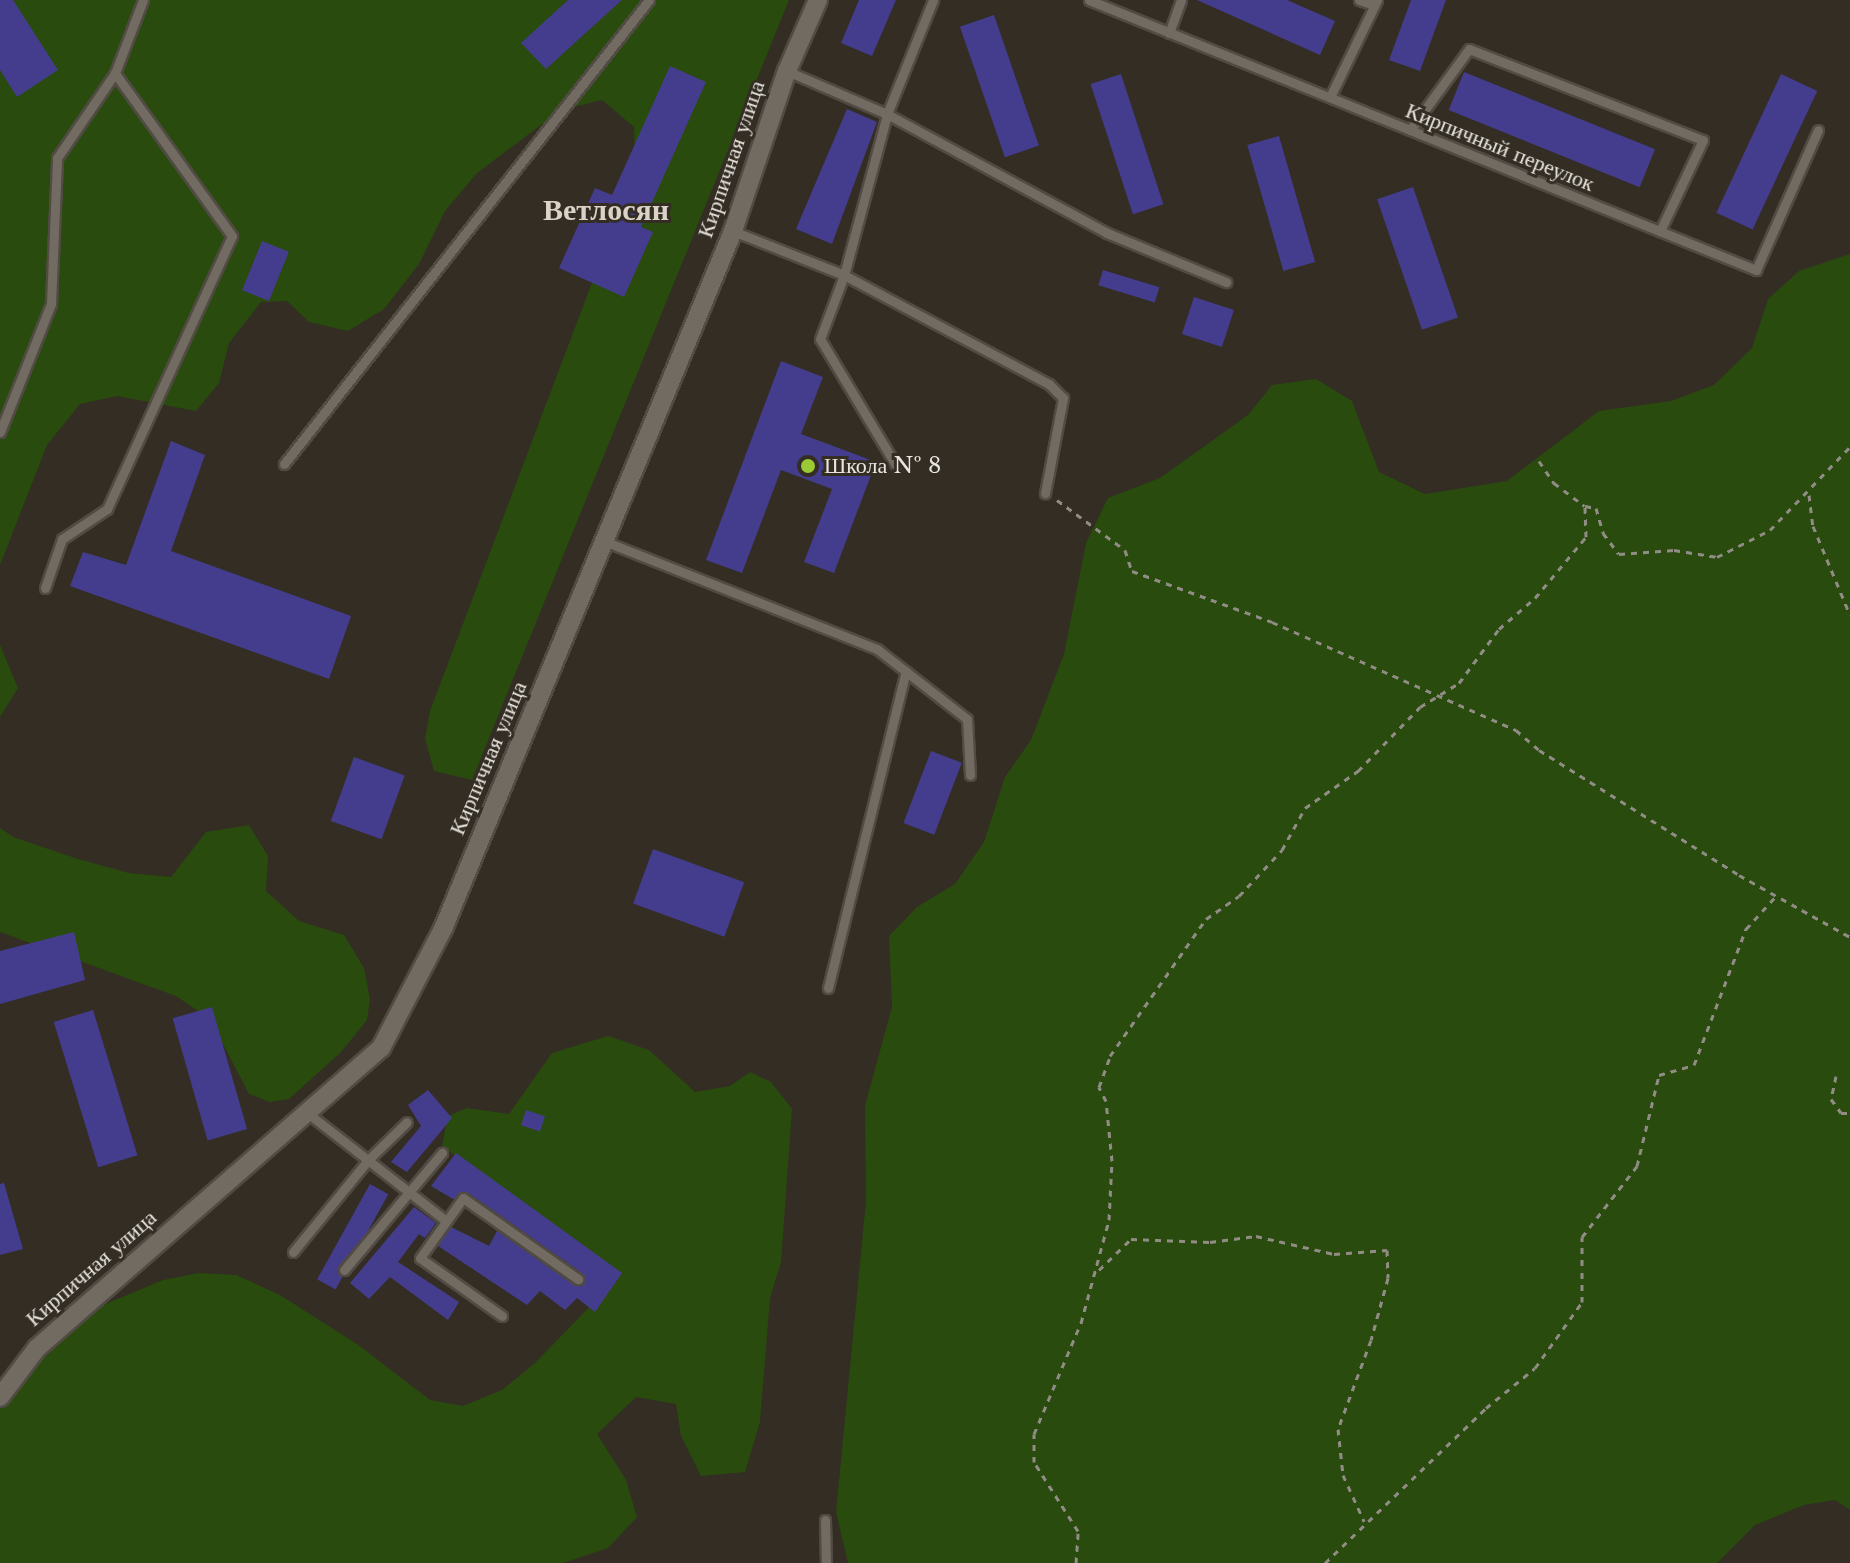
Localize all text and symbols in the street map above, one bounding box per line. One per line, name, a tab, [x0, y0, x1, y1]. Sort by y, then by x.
street label: Кирпичная улица	[692, 77, 770, 241]
street label: Кирпичный переулок	[1402, 97, 1598, 197]
district label: Ветлосян	[543, 192, 669, 228]
place label: Школа № 8	[824, 453, 941, 479]
marker: Школа № 8	[799, 457, 817, 475]
street label: Кирпичная улица	[444, 677, 532, 839]
street label: Кирпичная улица	[20, 1204, 162, 1332]

